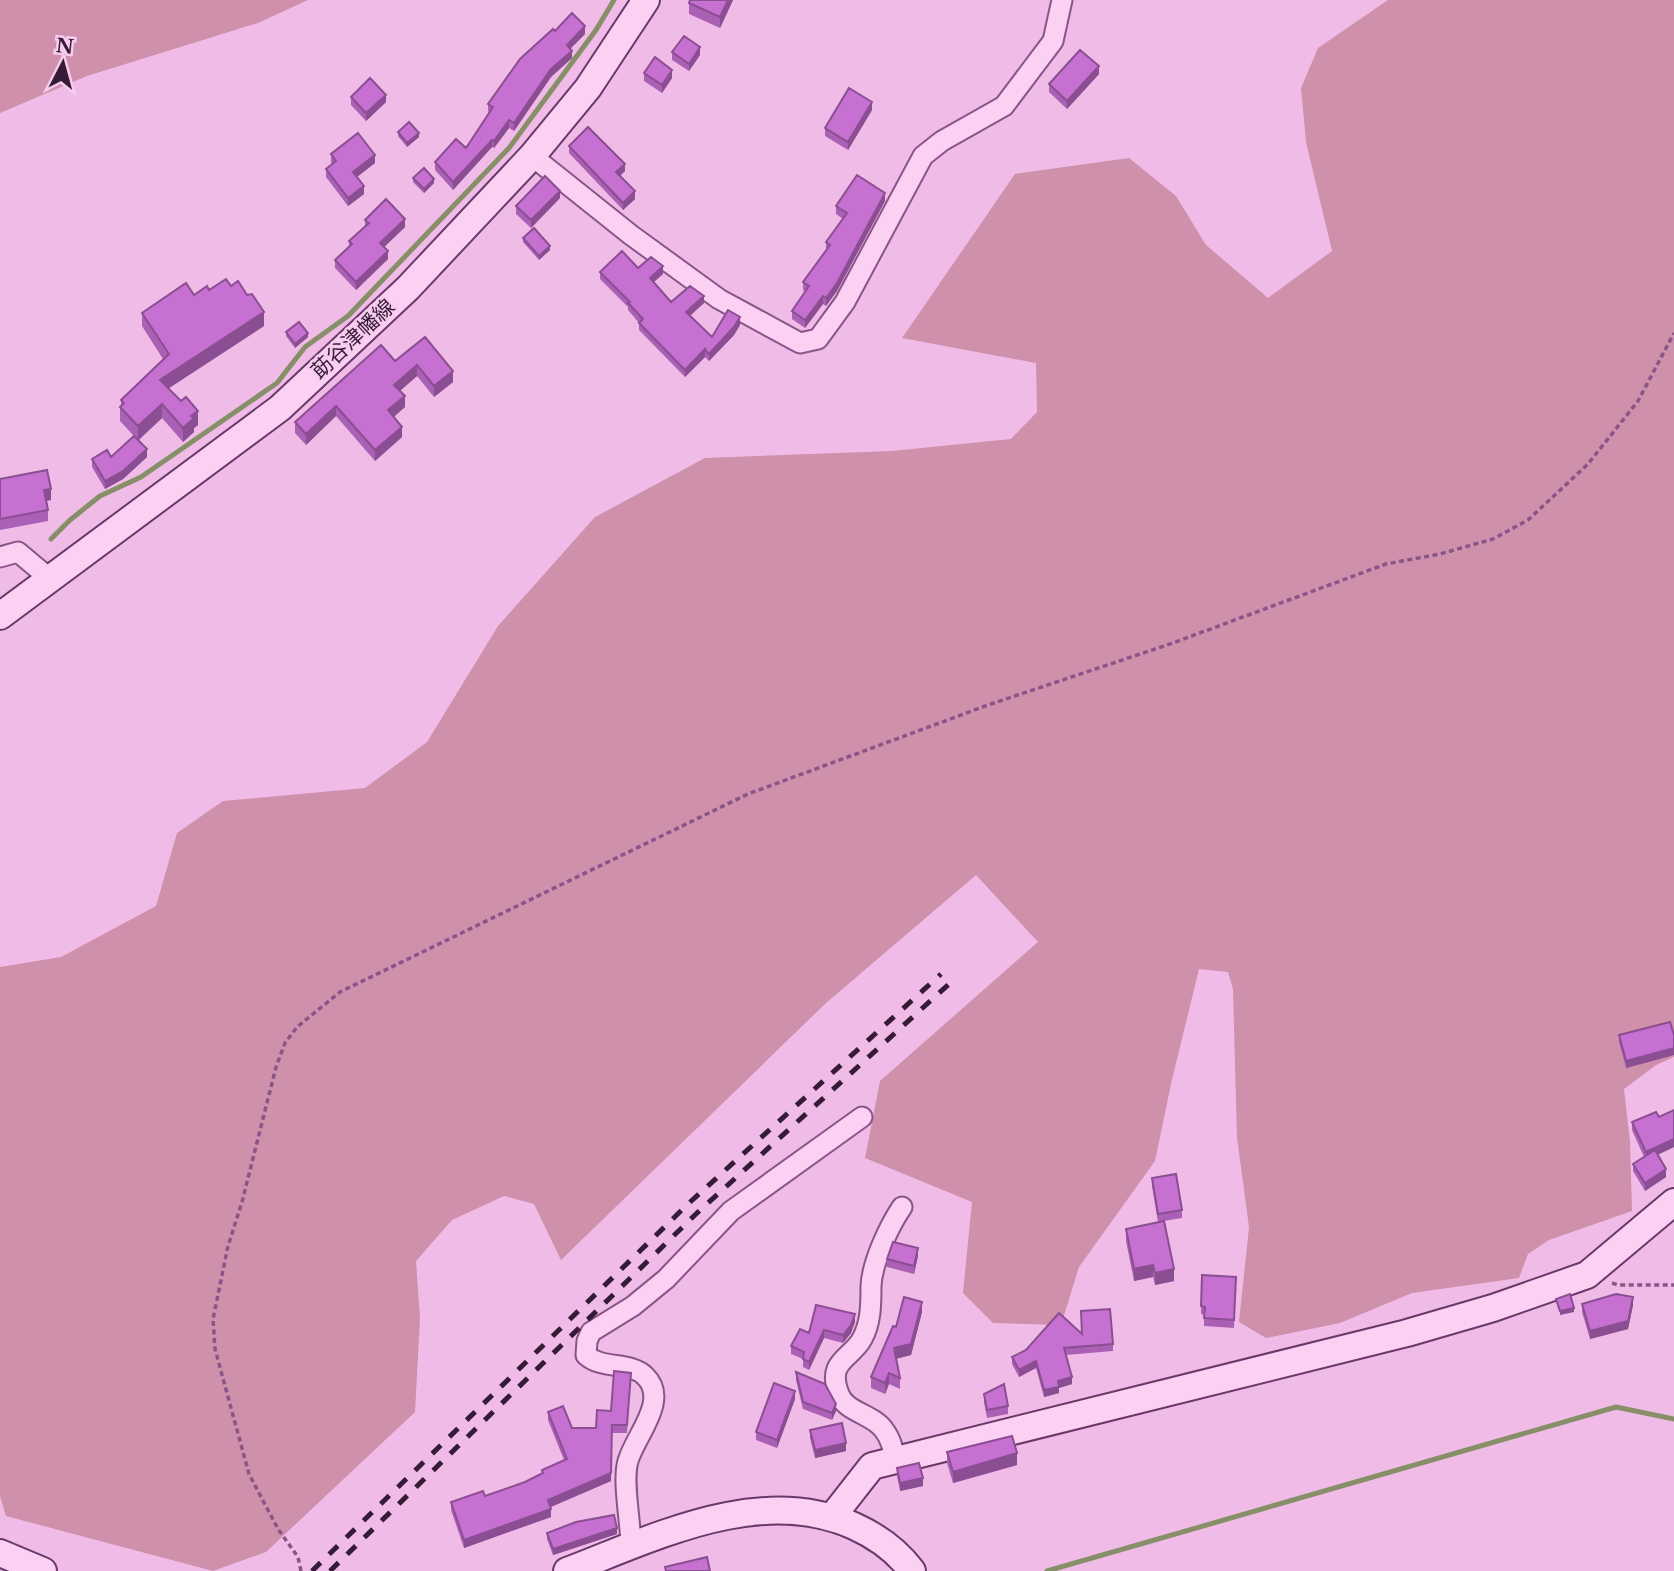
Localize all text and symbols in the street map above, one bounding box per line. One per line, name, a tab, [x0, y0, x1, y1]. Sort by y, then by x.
north arrow	[28, 28, 98, 98]
text: N	[55, 34, 75, 59]
street label: 莇谷津幡線	[306, 294, 400, 384]

